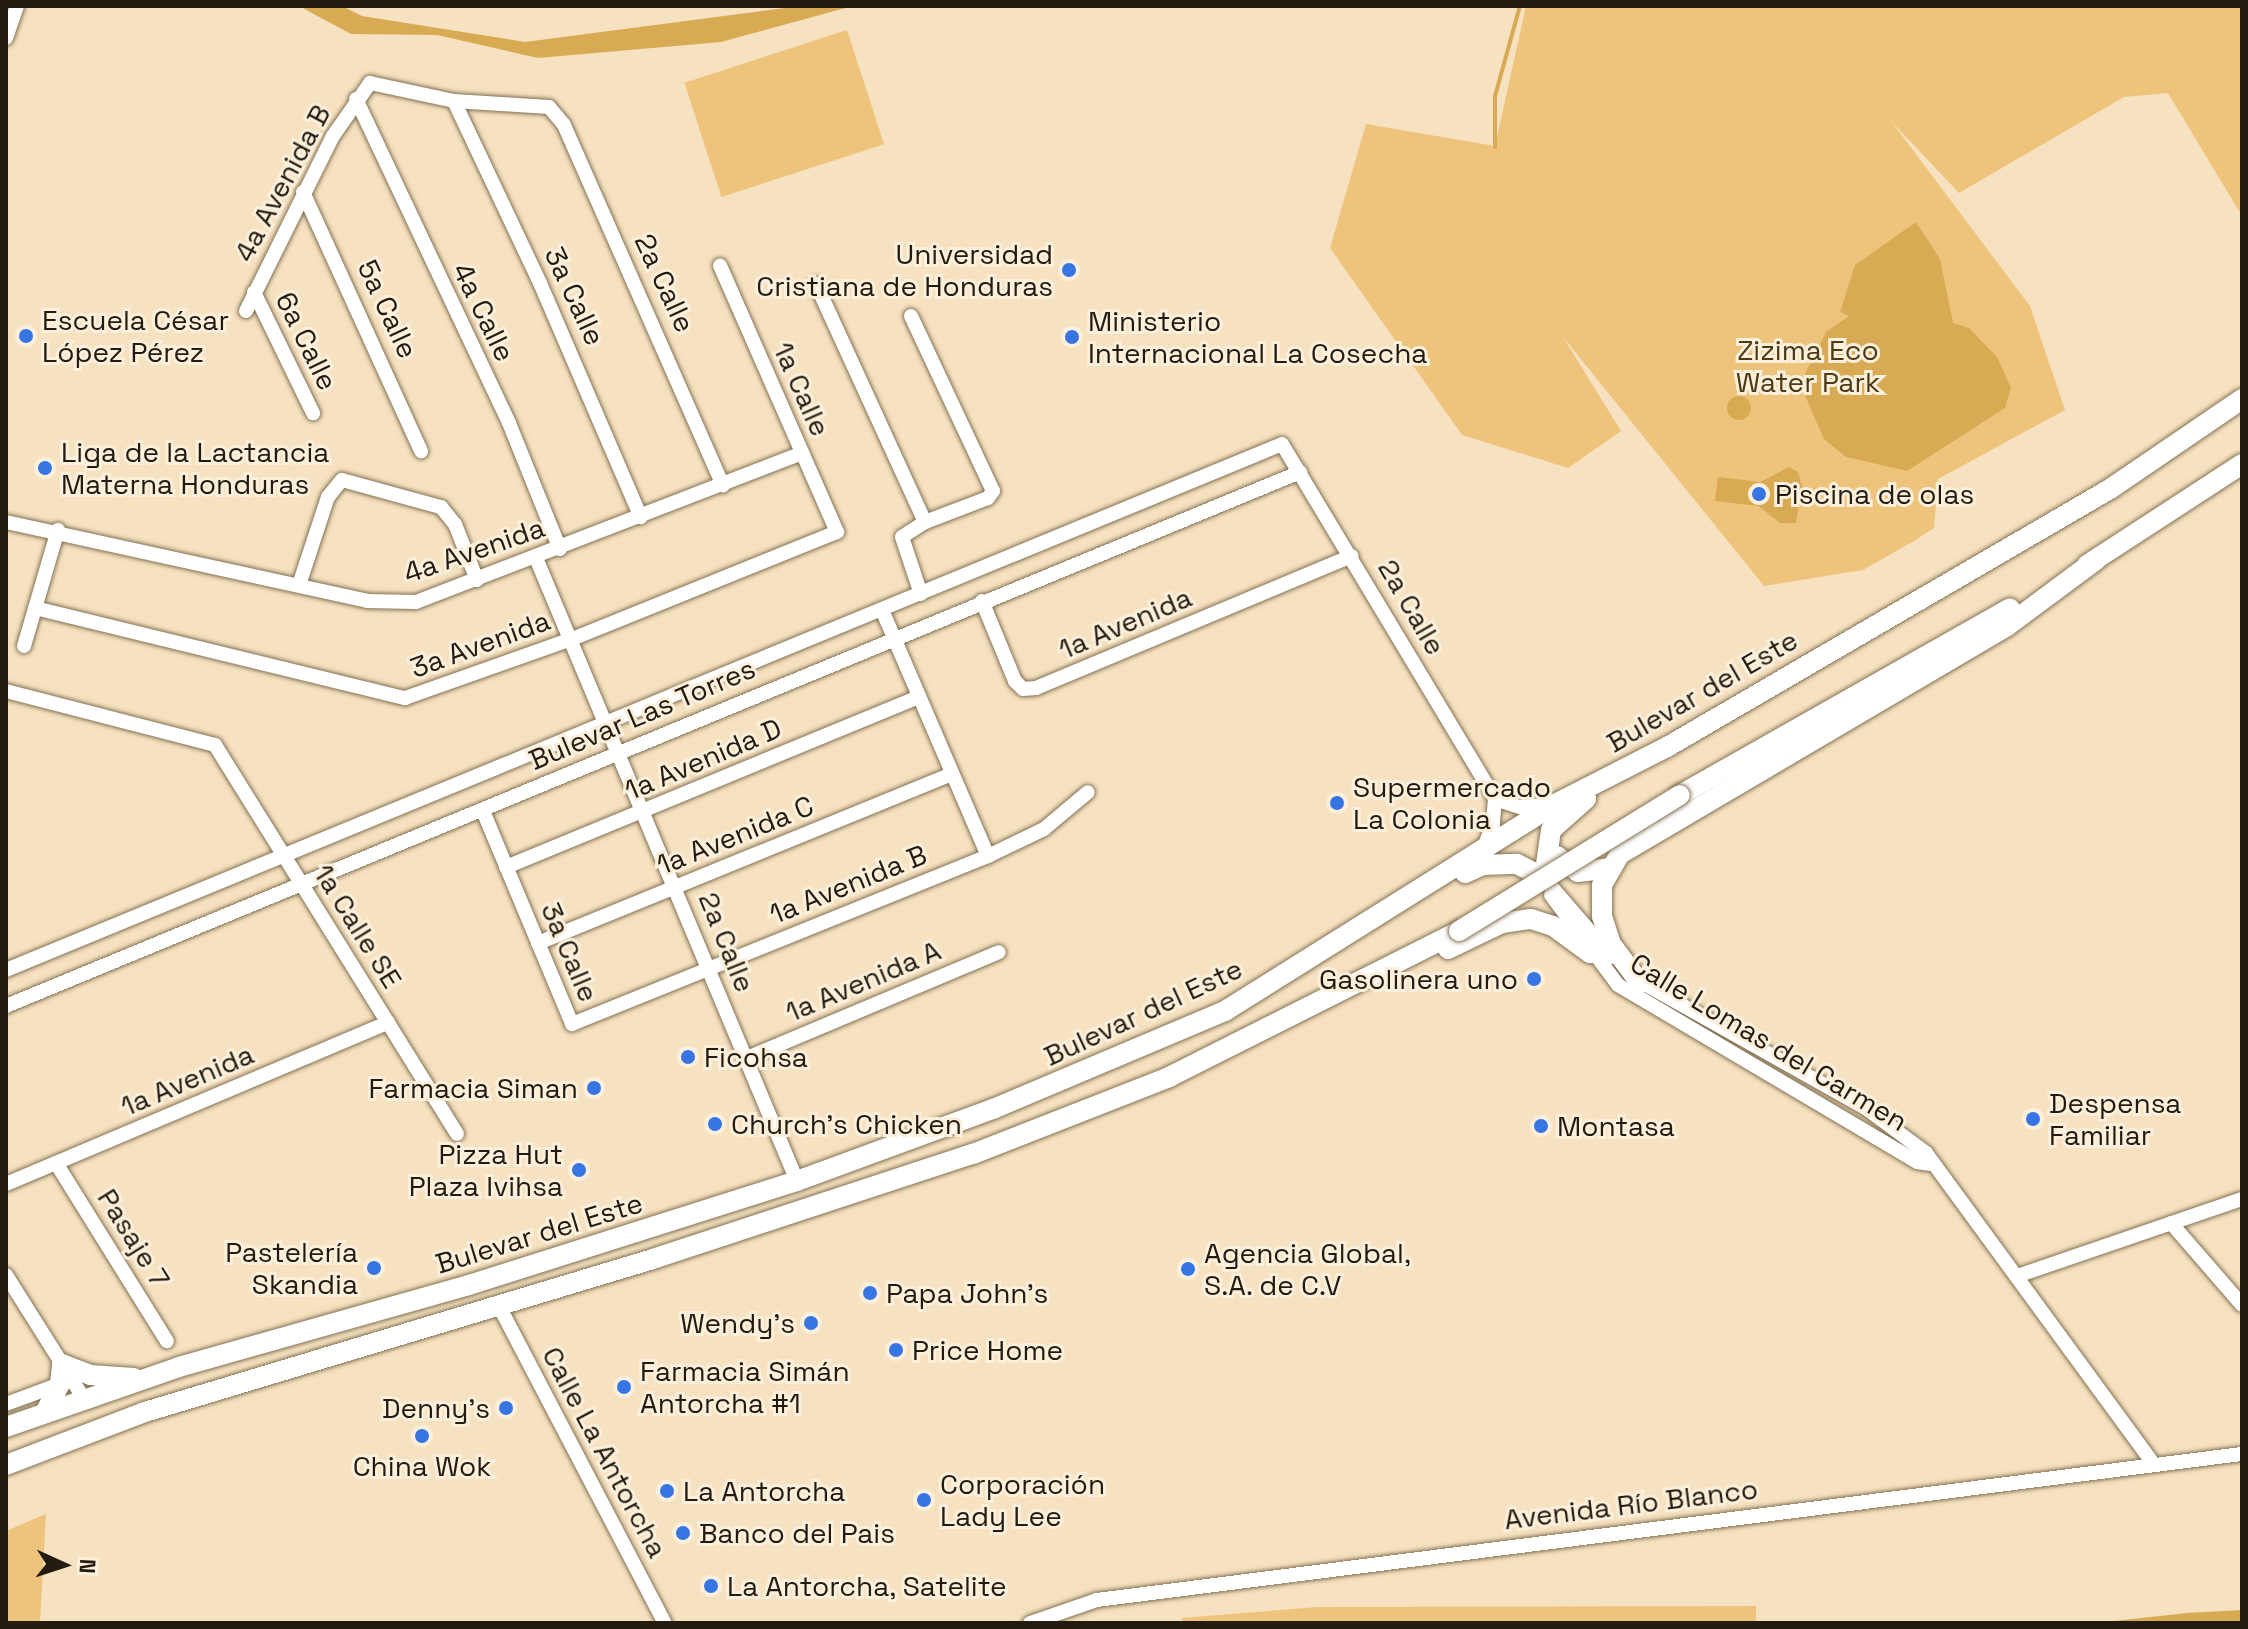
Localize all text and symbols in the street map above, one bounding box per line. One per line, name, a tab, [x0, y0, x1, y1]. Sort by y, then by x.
street label: 4a Avenida B	[227, 99, 337, 267]
street label: 2a Calle	[628, 229, 702, 337]
place label: Universidad Cristiana de Honduras	[756, 237, 1053, 303]
street label: 3a Calle	[538, 242, 612, 350]
street label: 5a Calle	[351, 255, 425, 363]
street label: 4a Calle	[446, 257, 522, 367]
marker: Universidad Cristiana de Honduras	[1060, 261, 1078, 279]
street label: 6a Calle	[269, 287, 345, 395]
place label: Escuela César López Pérez	[42, 303, 229, 369]
place label: Ministerio Internacional La Cosecha	[1088, 304, 1427, 370]
marker: Escuela César López Pérez	[17, 327, 35, 345]
marker: Ministerio Internacional La Cosecha	[1063, 328, 1081, 346]
park label: Zizima Eco Water Park	[1736, 333, 1880, 399]
street label: 1a Calle	[766, 337, 838, 441]
place label: Liga de la Lactancia Materna Honduras	[61, 435, 329, 501]
marker: Liga de la Lactancia Materna Honduras	[36, 459, 54, 477]
place label: Piscina de olas	[1775, 477, 1974, 511]
marker: Piscina de olas	[1750, 485, 1768, 503]
street label: 4a Avenida	[399, 510, 549, 590]
street label: 2a Calle	[1371, 553, 1453, 661]
street label: 1a Avenida	[1053, 580, 1197, 666]
street label: 3a Avenida	[405, 603, 555, 685]
street label: Bulevar del Este	[1601, 623, 1803, 759]
street label: Bulevar Las Torres	[524, 651, 760, 777]
street label: 1a Avenida D	[620, 711, 786, 807]
place label: Supermercado La Colonia	[1353, 770, 1551, 836]
street label: 1a Avenida C	[651, 788, 819, 882]
marker: Supermercado La Colonia	[1328, 794, 1346, 812]
street label: 1a Avenida B	[764, 837, 932, 931]
street label: 1a Calle SE	[307, 858, 409, 994]
street label: 2a Calle	[692, 887, 762, 997]
street label: 3a Calle	[534, 897, 606, 1007]
street label: 1a Avenida A	[780, 933, 946, 1029]
street label: Calle Lomas del Carmen	[1624, 946, 1914, 1138]
street label: Bulevar del Este	[1039, 951, 1247, 1073]
place label: Gasolinera uno	[1319, 962, 1518, 996]
marker: Gasolinera uno	[1525, 970, 1543, 988]
street label: 1a Avenida	[115, 1037, 259, 1123]
place label: Ficohsa	[704, 1040, 808, 1074]
marker: Ficohsa	[679, 1048, 697, 1066]
place label: Farmacia Siman	[368, 1071, 578, 1105]
marker: Farmacia Siman	[585, 1079, 603, 1097]
place label: Despensa Familiar	[2049, 1086, 2181, 1152]
place label: Church's Chicken	[731, 1107, 962, 1141]
place label: Montasa	[1557, 1109, 1675, 1143]
marker: Despensa Familiar	[2024, 1110, 2042, 1128]
marker: Church's Chicken	[706, 1115, 724, 1133]
marker: Montasa	[1532, 1117, 1550, 1135]
place label: Pizza Hut Plaza Ivihsa	[409, 1137, 563, 1203]
marker: Pizza Hut Plaza Ivihsa	[570, 1161, 588, 1179]
street label: Pasaje 7	[91, 1183, 177, 1293]
street label: Bulevar del Este	[431, 1186, 647, 1280]
place label: Pastelería Skandia	[225, 1235, 358, 1301]
place label: Agencia Global, S.A. de C.V	[1204, 1236, 1411, 1302]
marker: Pastelería Skandia	[365, 1259, 383, 1277]
marker: Agencia Global, S.A. de C.V	[1179, 1260, 1197, 1278]
place label: Papa John's	[886, 1276, 1048, 1310]
marker: Papa John's	[861, 1284, 879, 1302]
place label: Wendy's	[680, 1306, 795, 1340]
marker: Wendy's	[802, 1314, 820, 1332]
place label: Price Home	[912, 1333, 1063, 1367]
street label: Calle La Antorcha	[535, 1341, 675, 1563]
marker: Price Home	[887, 1341, 905, 1359]
place label: Farmacia Simán Antorcha #1	[640, 1354, 850, 1420]
marker: Farmacia Simán Antorcha #1	[615, 1378, 633, 1396]
place label: Denny's	[382, 1391, 490, 1425]
marker: Denny's	[497, 1399, 515, 1417]
marker: China Wok	[413, 1427, 431, 1445]
place label: China Wok	[353, 1449, 491, 1483]
place label: Corporación Lady Lee	[940, 1467, 1105, 1533]
street label: Avenida Río Blanco	[1502, 1472, 1760, 1536]
place label: La Antorcha	[683, 1474, 846, 1508]
marker: La Antorcha	[658, 1482, 676, 1500]
marker: Corporación Lady Lee	[915, 1491, 933, 1509]
place label: Banco del Pais	[699, 1516, 895, 1550]
marker: Banco del Pais	[674, 1524, 692, 1542]
north arrow	[24, 1525, 104, 1605]
text: N	[74, 1558, 102, 1574]
place label: La Antorcha, Satelite	[727, 1569, 1008, 1603]
marker: La Antorcha, Satelite	[702, 1577, 720, 1595]

